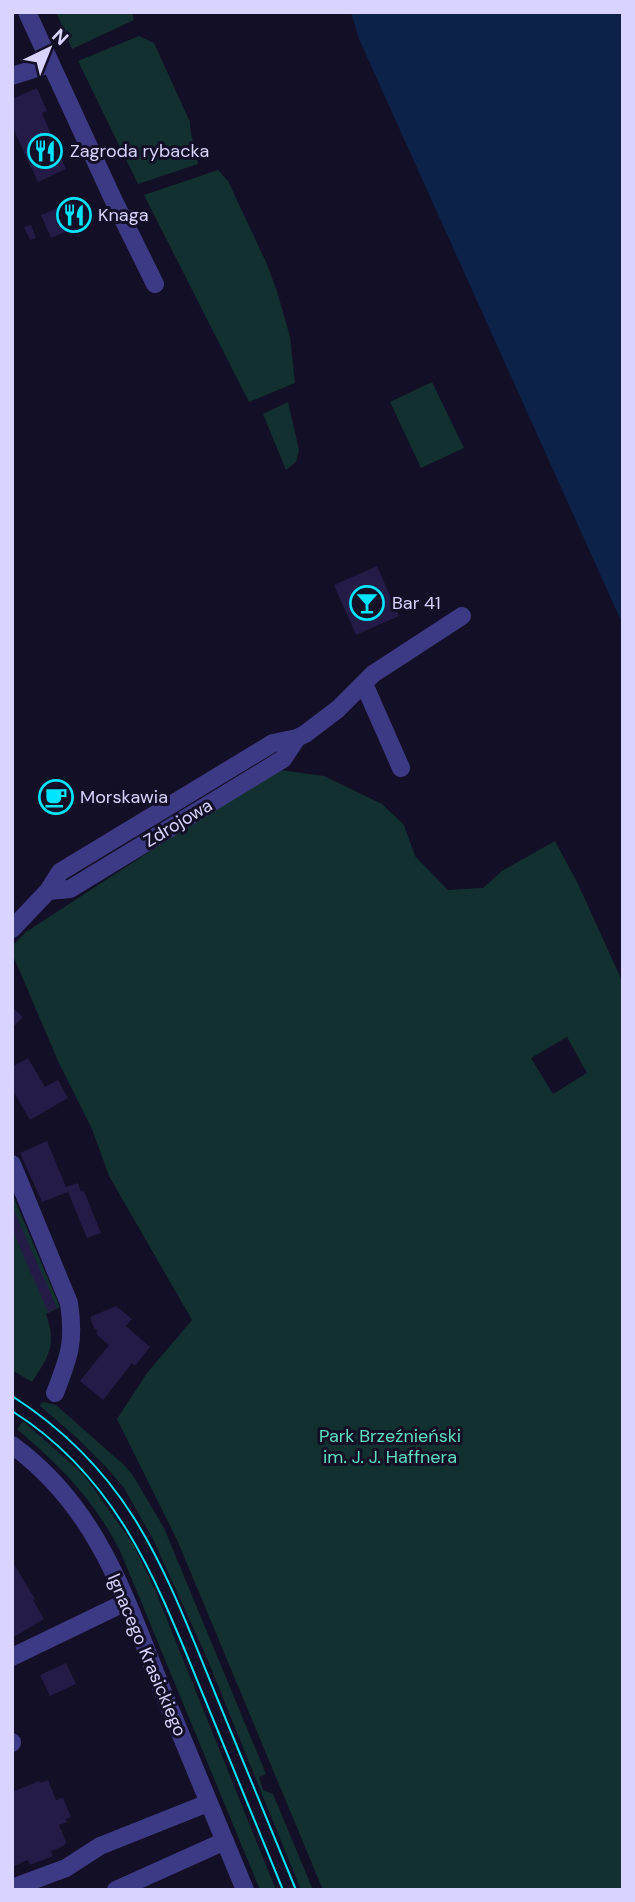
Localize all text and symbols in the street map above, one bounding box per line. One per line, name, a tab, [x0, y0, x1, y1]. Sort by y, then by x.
north arrow	[14, 14, 84, 84]
text: N	[47, 23, 74, 51]
restaurant icon: Zagroda rybacka	[26, 132, 64, 170]
place label: Zagroda rybacka	[70, 139, 209, 163]
restaurant icon: Knaga	[55, 196, 93, 234]
place label: Knaga	[98, 203, 148, 227]
bar icon: Bar 41	[348, 584, 386, 622]
place label: Bar 41	[392, 591, 441, 615]
cafe icon: Morskawia	[37, 778, 75, 816]
place label: Morskawia	[80, 785, 168, 809]
street label: Zdrojowa	[139, 793, 217, 853]
park label: Park Brzeźnieński im. J. J. Haffnera	[319, 1424, 461, 1469]
street label: Ignacego Krasickiego	[102, 1570, 192, 1740]

